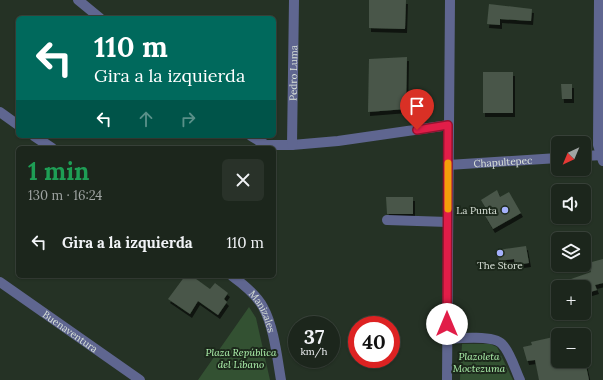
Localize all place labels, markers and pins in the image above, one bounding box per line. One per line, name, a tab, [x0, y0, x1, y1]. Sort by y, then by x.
pin	[400, 89, 434, 130]
place label: La Punta	[456, 204, 497, 217]
marker: La Punta	[500, 205, 510, 215]
marker: The Store	[495, 248, 505, 258]
place label: The Store	[477, 259, 523, 272]

